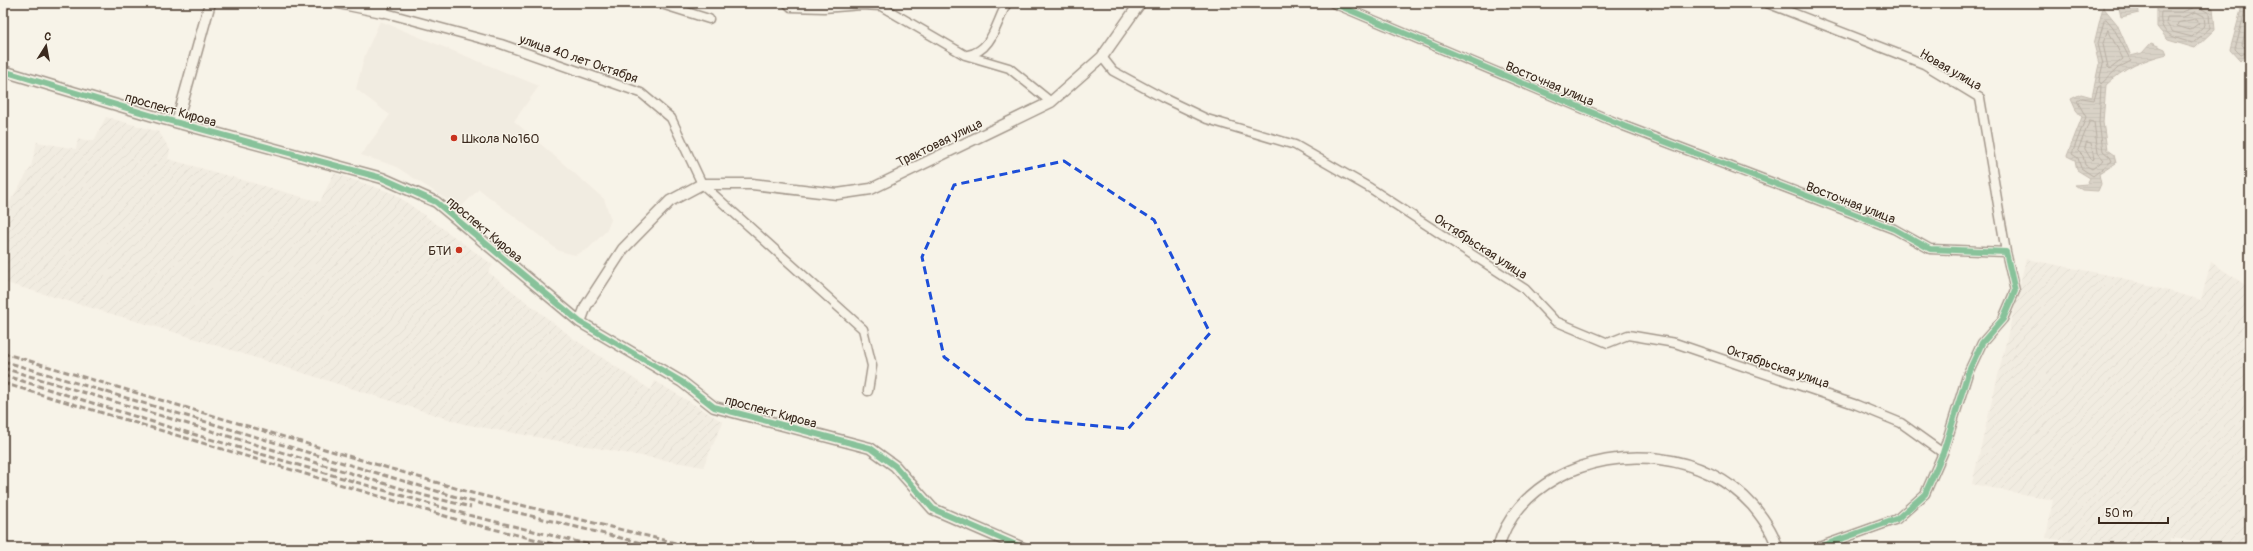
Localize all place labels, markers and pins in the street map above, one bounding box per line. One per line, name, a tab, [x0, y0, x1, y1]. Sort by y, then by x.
place label: Школа №160	[462, 131, 539, 147]
marker: Школа №160	[449, 133, 459, 143]
place label: БТИ	[428, 243, 451, 259]
marker: БТИ	[454, 245, 464, 255]

